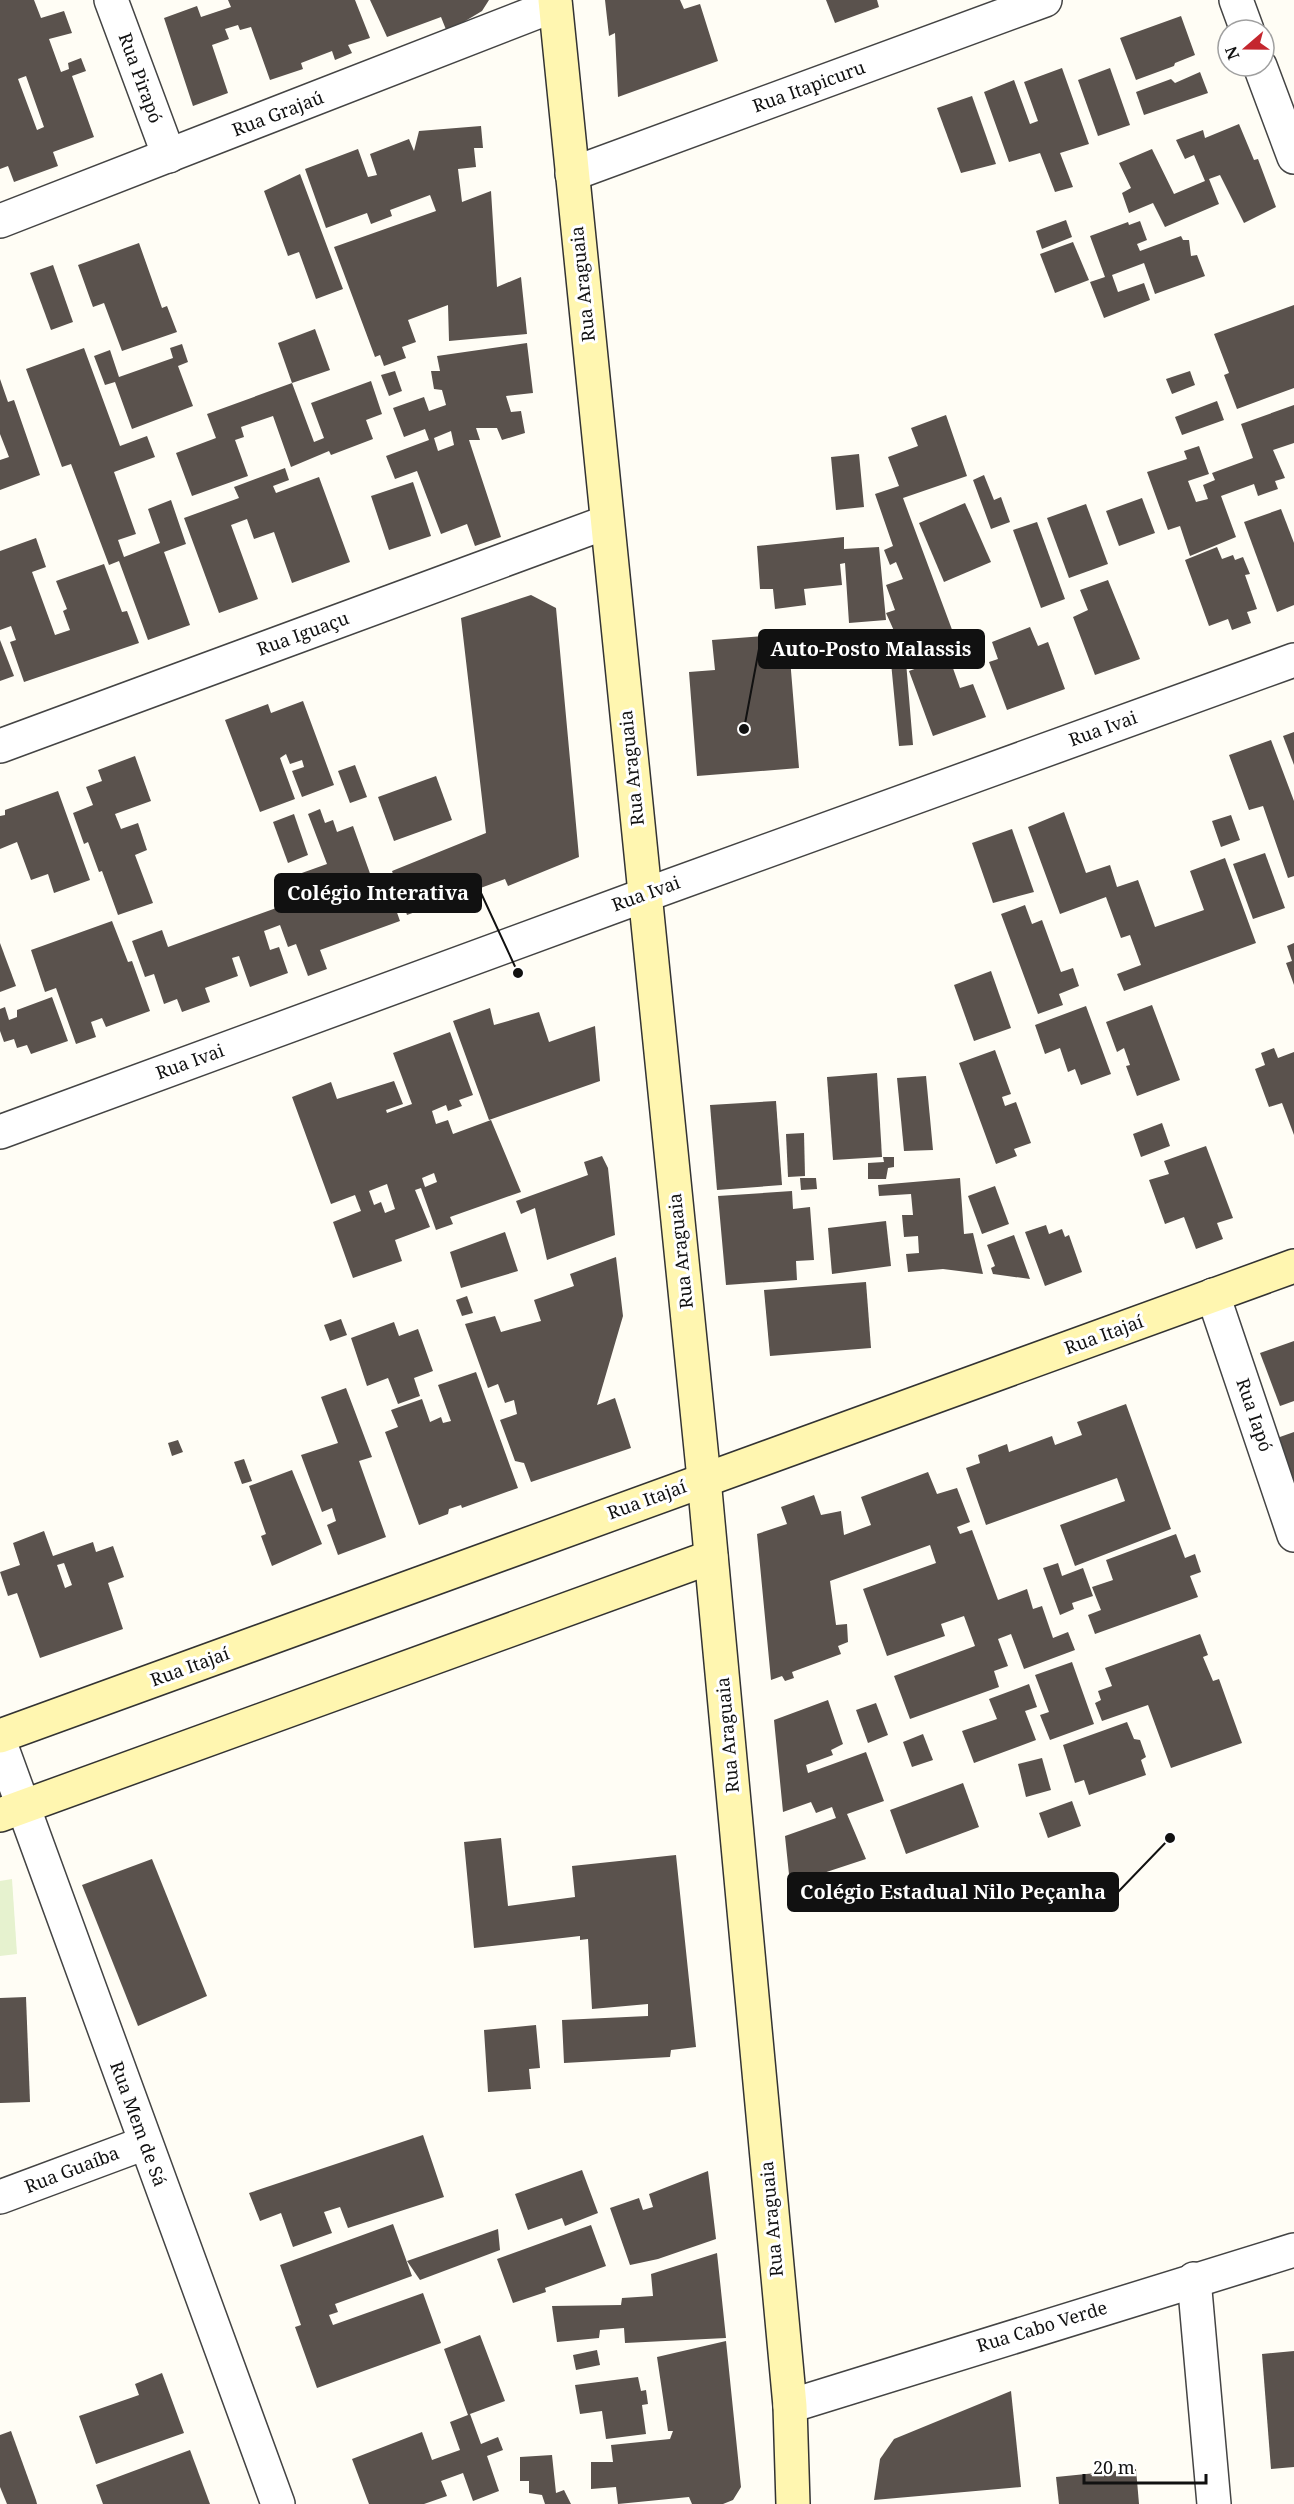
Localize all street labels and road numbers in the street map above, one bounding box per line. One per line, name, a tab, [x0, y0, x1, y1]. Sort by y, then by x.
street label: Rua Pirapó	[114, 29, 168, 126]
street label: Rua Itapicuru	[749, 54, 869, 118]
street label: Rua Grajaú	[228, 84, 327, 141]
street label: Rua Araguaia	[564, 225, 600, 343]
street label: Rua Iguaçu	[253, 605, 352, 661]
street label: Rua Ivai	[1065, 705, 1140, 751]
street label: Rua Araguaia	[613, 709, 649, 827]
street label: Rua Ivai	[608, 870, 683, 916]
street label: Rua Ivai	[152, 1038, 227, 1084]
street label: Rua Araguaia	[662, 1192, 698, 1310]
street label: Rua Itajaí	[1061, 1309, 1147, 1359]
street label: Rua Iapó	[1231, 1375, 1279, 1455]
street label: Rua Itajaí	[604, 1474, 690, 1524]
street label: Rua Itajaí	[147, 1641, 233, 1691]
street label: Rua Araguaia	[710, 1676, 744, 1794]
street label: Rua Mem de Sá	[105, 2058, 173, 2190]
street label: Rua Guaíba	[21, 2140, 122, 2198]
street label: Rua Araguaia	[754, 2160, 788, 2278]
street label: Rua Cabo Verde	[974, 2295, 1110, 2357]

